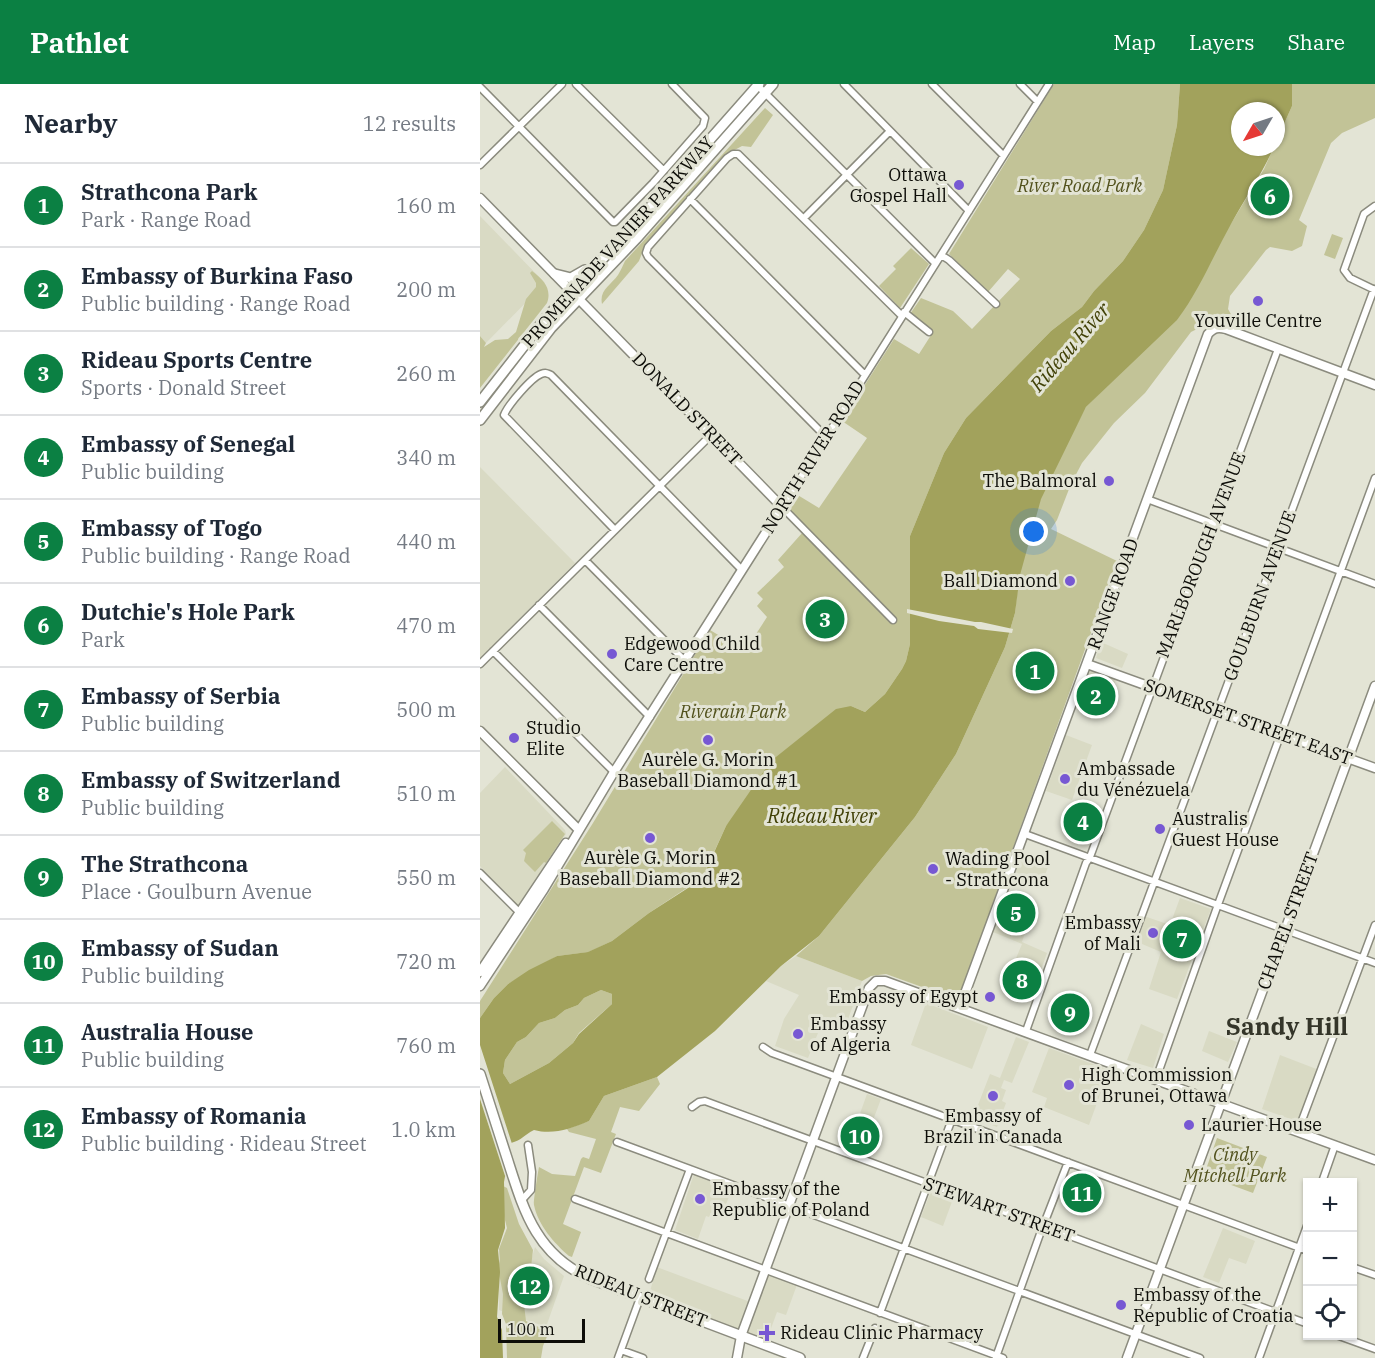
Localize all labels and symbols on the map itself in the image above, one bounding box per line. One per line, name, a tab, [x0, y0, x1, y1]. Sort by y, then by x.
north arrow	[1231, 102, 1285, 156]
street label: PROMENADE VANIER PARKWAY	[517, 131, 719, 352]
place label: Ottawa Gospel Hall	[850, 163, 947, 207]
park label: River Road Park	[1016, 174, 1143, 197]
pin: 6	[1250, 174, 1290, 218]
marker: Ottawa Gospel Hall	[952, 178, 966, 192]
marker: Youville Centre	[1251, 294, 1265, 308]
water label: Rideau River	[1023, 295, 1117, 398]
place label: Youville Centre	[1194, 309, 1322, 332]
street label: DONALD STREET	[627, 347, 747, 470]
street label: NORTH RIVER ROAD	[756, 376, 869, 538]
street label: MARLBOROUGH AVENUE	[1151, 449, 1250, 661]
place label: The Balmoral	[982, 469, 1097, 492]
marker: The Balmoral	[1102, 474, 1116, 488]
street label: GOULBURN AVENUE	[1218, 508, 1301, 684]
your location	[1019, 517, 1048, 546]
street label: RANGE ROAD	[1082, 535, 1143, 653]
place label: Ball Diamond	[943, 569, 1058, 592]
marker: Ball Diamond	[1063, 574, 1077, 588]
pin: 3	[806, 596, 844, 642]
place label: Edgewood Child Care Centre	[624, 632, 760, 676]
marker: Edgewood Child Care Centre	[605, 647, 619, 661]
pin: 1	[1016, 648, 1054, 694]
street label: SOMERSET STREET EAST	[1141, 673, 1356, 770]
pin: 2	[1076, 674, 1116, 718]
park label: Riverain Park	[679, 700, 787, 723]
place label: Studio Elite	[526, 716, 581, 760]
marker: Studio Elite	[507, 731, 521, 745]
marker: Aurèle G. Morin Baseball Diamond #1	[701, 733, 715, 747]
place label: Aurèle G. Morin Baseball Diamond #1	[617, 748, 799, 792]
place label: Ambassade du Vénézuela	[1077, 757, 1190, 801]
marker: Ambassade du Vénézuela	[1058, 772, 1072, 786]
pin: 4	[1064, 800, 1102, 844]
water label: Rideau River	[766, 802, 878, 829]
place label: Australis Guest House	[1172, 807, 1279, 851]
marker: Australis Guest House	[1153, 822, 1167, 836]
marker: Aurèle G. Morin Baseball Diamond #2	[643, 831, 657, 845]
place label: Aurèle G. Morin Baseball Diamond #2	[559, 846, 741, 890]
place label: Wading Pool - Strathcona	[945, 847, 1050, 891]
street label: CHAPEL STREET	[1252, 849, 1323, 993]
marker: Wading Pool - Strathcona	[926, 862, 940, 876]
pin: 5	[996, 890, 1036, 936]
place label: Embassy of Mali	[1065, 911, 1141, 955]
pin: 7	[1162, 916, 1202, 962]
marker: Embassy of Mali	[1146, 926, 1160, 940]
pin: 8	[1002, 958, 1042, 1002]
place label: Embassy of Egypt	[829, 985, 978, 1008]
marker: Embassy of Egypt	[983, 990, 997, 1004]
pin: 9	[1050, 990, 1090, 1036]
district label: Sandy Hill	[1226, 1010, 1348, 1042]
place label: Embassy of Algeria	[810, 1012, 891, 1056]
marker: Embassy of Algeria	[791, 1027, 805, 1041]
place label: High Commission of Brunei, Ottawa	[1081, 1063, 1232, 1107]
marker: High Commission of Brunei, Ottawa	[1062, 1078, 1076, 1092]
marker: Embassy of Brazil in Canada	[986, 1089, 1000, 1103]
place label: Embassy of Brazil in Canada	[923, 1104, 1063, 1148]
place label: Laurier House	[1201, 1113, 1322, 1136]
pin: 10	[840, 1114, 880, 1158]
marker: Laurier House	[1182, 1118, 1196, 1132]
park label: Cindy Mitchell Park	[1182, 1143, 1287, 1187]
pin: 11	[1062, 1170, 1102, 1216]
street label: STEWART STREET	[920, 1171, 1078, 1248]
place label: Embassy of the Republic of Poland	[712, 1177, 870, 1221]
marker: Embassy of the Republic of Poland	[693, 1192, 707, 1206]
street label: RIDEAU STREET	[572, 1258, 711, 1333]
pin: 12	[511, 1264, 550, 1308]
place label: Embassy of the Republic of Croatia	[1133, 1283, 1294, 1327]
marker: Embassy of the Republic of Croatia	[1114, 1298, 1128, 1312]
scale bar	[498, 1316, 585, 1344]
place label: Rideau Clinic Pharmacy	[780, 1321, 984, 1344]
marker: Rideau Clinic Pharmacy	[758, 1324, 776, 1342]

